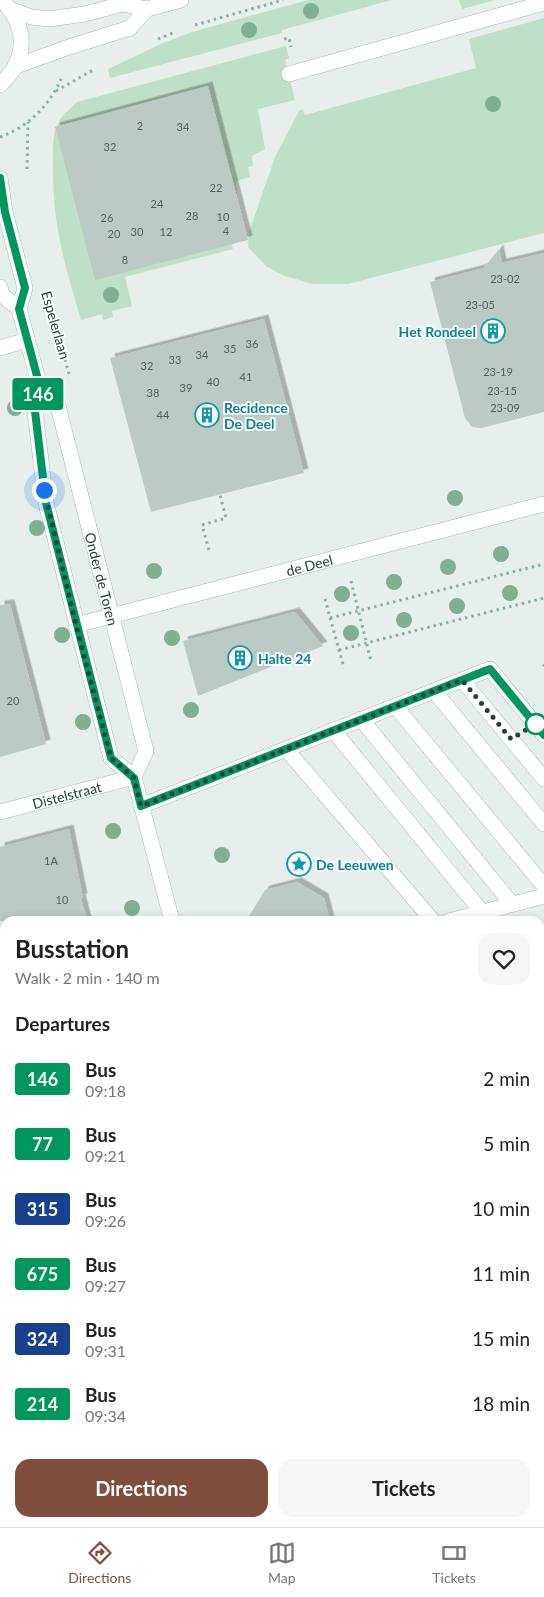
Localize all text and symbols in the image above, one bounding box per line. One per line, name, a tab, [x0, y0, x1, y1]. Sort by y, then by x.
house number: 2	[137, 119, 143, 132]
house number: 34	[177, 120, 190, 133]
house number: 32	[104, 140, 116, 153]
house number: 22	[210, 181, 222, 194]
house number: 24	[151, 197, 164, 210]
house number: 28	[186, 209, 198, 222]
house number: 10	[217, 210, 230, 223]
house number: 26	[101, 211, 113, 224]
house number: 4	[223, 224, 230, 237]
house number: 30	[131, 225, 144, 238]
house number: 12	[160, 225, 172, 238]
house number: 20	[108, 227, 121, 240]
house number: 8	[122, 253, 128, 266]
house number: 23-02	[490, 272, 520, 285]
street label: Espelerlaan	[38, 289, 74, 361]
house number: 23-05	[465, 298, 495, 311]
building icon: Het Rondeel	[480, 318, 506, 344]
place label: Het Rondeel	[399, 323, 476, 340]
house number: 36	[246, 337, 258, 350]
house number: 35	[224, 342, 236, 355]
house number: 34	[196, 348, 209, 361]
house number: 33	[169, 353, 181, 366]
house number: 32	[141, 359, 153, 372]
house number: 23-19	[483, 365, 513, 378]
house number: 41	[240, 370, 252, 383]
house number: 40	[207, 375, 220, 388]
line badge: 146	[9, 378, 67, 410]
house number: 39	[180, 381, 192, 394]
text: 146	[22, 383, 54, 405]
house number: 23-15	[487, 384, 517, 397]
house number: 38	[147, 386, 159, 399]
place label: Recidence De Deel	[224, 399, 288, 432]
house number: 23-09	[490, 401, 520, 414]
building icon: Recidence De Deel	[194, 402, 220, 428]
house number: 44	[157, 408, 170, 421]
your location	[32, 478, 57, 503]
street label: Onder de Toren	[82, 530, 122, 627]
street label: de Deel	[284, 550, 334, 579]
building icon: Halte 24	[227, 645, 253, 671]
place label: Halte 24	[258, 650, 311, 667]
house number: 20	[7, 694, 20, 707]
unlabelled marker	[525, 713, 544, 735]
street label: Distelstraat	[30, 777, 103, 812]
place icon: De Leeuwen	[286, 851, 312, 877]
house number: 1A	[44, 854, 58, 867]
place label: De Leeuwen	[316, 856, 394, 873]
house number: 10	[56, 893, 69, 906]
button: heart	[478, 933, 530, 985]
text: Busstation	[15, 934, 129, 963]
text: Walk · 2 min · 140 m	[15, 968, 160, 987]
text: Departures	[15, 1012, 110, 1035]
text: Bus	[85, 1058, 116, 1081]
text: 2 min	[483, 1067, 530, 1090]
text: 146	[27, 1068, 58, 1090]
text: 09:18	[85, 1081, 126, 1100]
text: Bus	[85, 1123, 116, 1146]
text: 5 min	[483, 1132, 530, 1155]
text: 77	[32, 1133, 53, 1155]
text: 09:21	[85, 1146, 126, 1165]
text: Bus	[85, 1188, 116, 1211]
text: 10 min	[472, 1197, 530, 1220]
text: 315	[27, 1198, 58, 1220]
text: 09:26	[85, 1211, 126, 1230]
text: Bus	[85, 1253, 116, 1276]
text: 11 min	[472, 1262, 530, 1285]
text: 675	[27, 1263, 58, 1285]
text: 09:27	[85, 1276, 126, 1295]
text: Bus	[85, 1318, 116, 1341]
text: 15 min	[472, 1327, 530, 1350]
text: 324	[27, 1328, 58, 1350]
text: 09:31	[85, 1341, 126, 1360]
text: Bus	[85, 1383, 116, 1406]
text: 18 min	[472, 1392, 530, 1415]
text: 214	[27, 1393, 58, 1415]
text: 09:34	[85, 1406, 126, 1425]
button: Directions	[15, 1459, 268, 1517]
button: Tickets	[278, 1459, 530, 1517]
tab: Directions	[68, 1539, 131, 1586]
tab: Map	[268, 1539, 296, 1586]
tab: Tickets	[432, 1539, 476, 1586]

